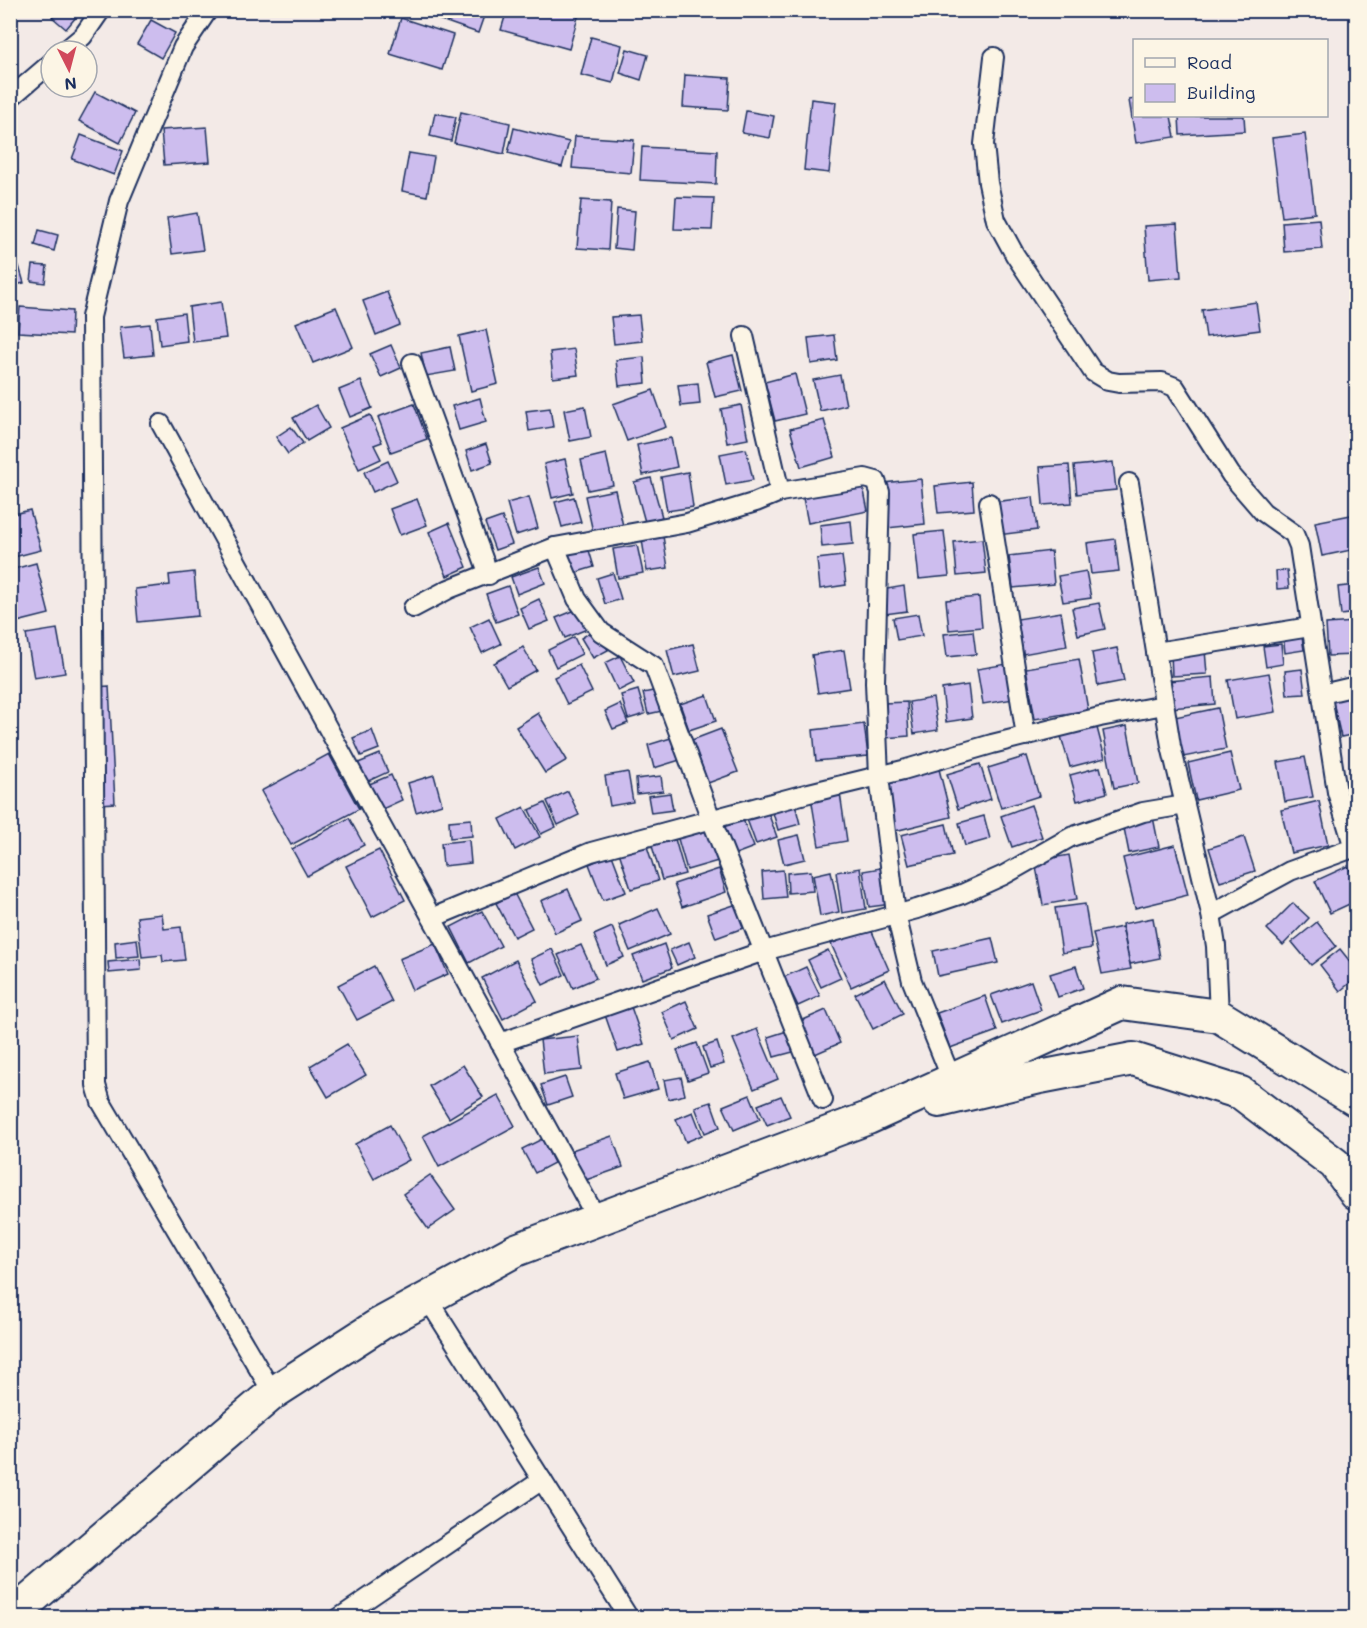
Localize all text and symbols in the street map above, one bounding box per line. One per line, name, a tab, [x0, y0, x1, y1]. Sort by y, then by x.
north arrow	[39, 39, 99, 99]
legend	[1133, 39, 1328, 117]
text: Road	[1187, 50, 1232, 74]
text: N	[63, 73, 78, 95]
text: Building	[1187, 80, 1255, 104]

